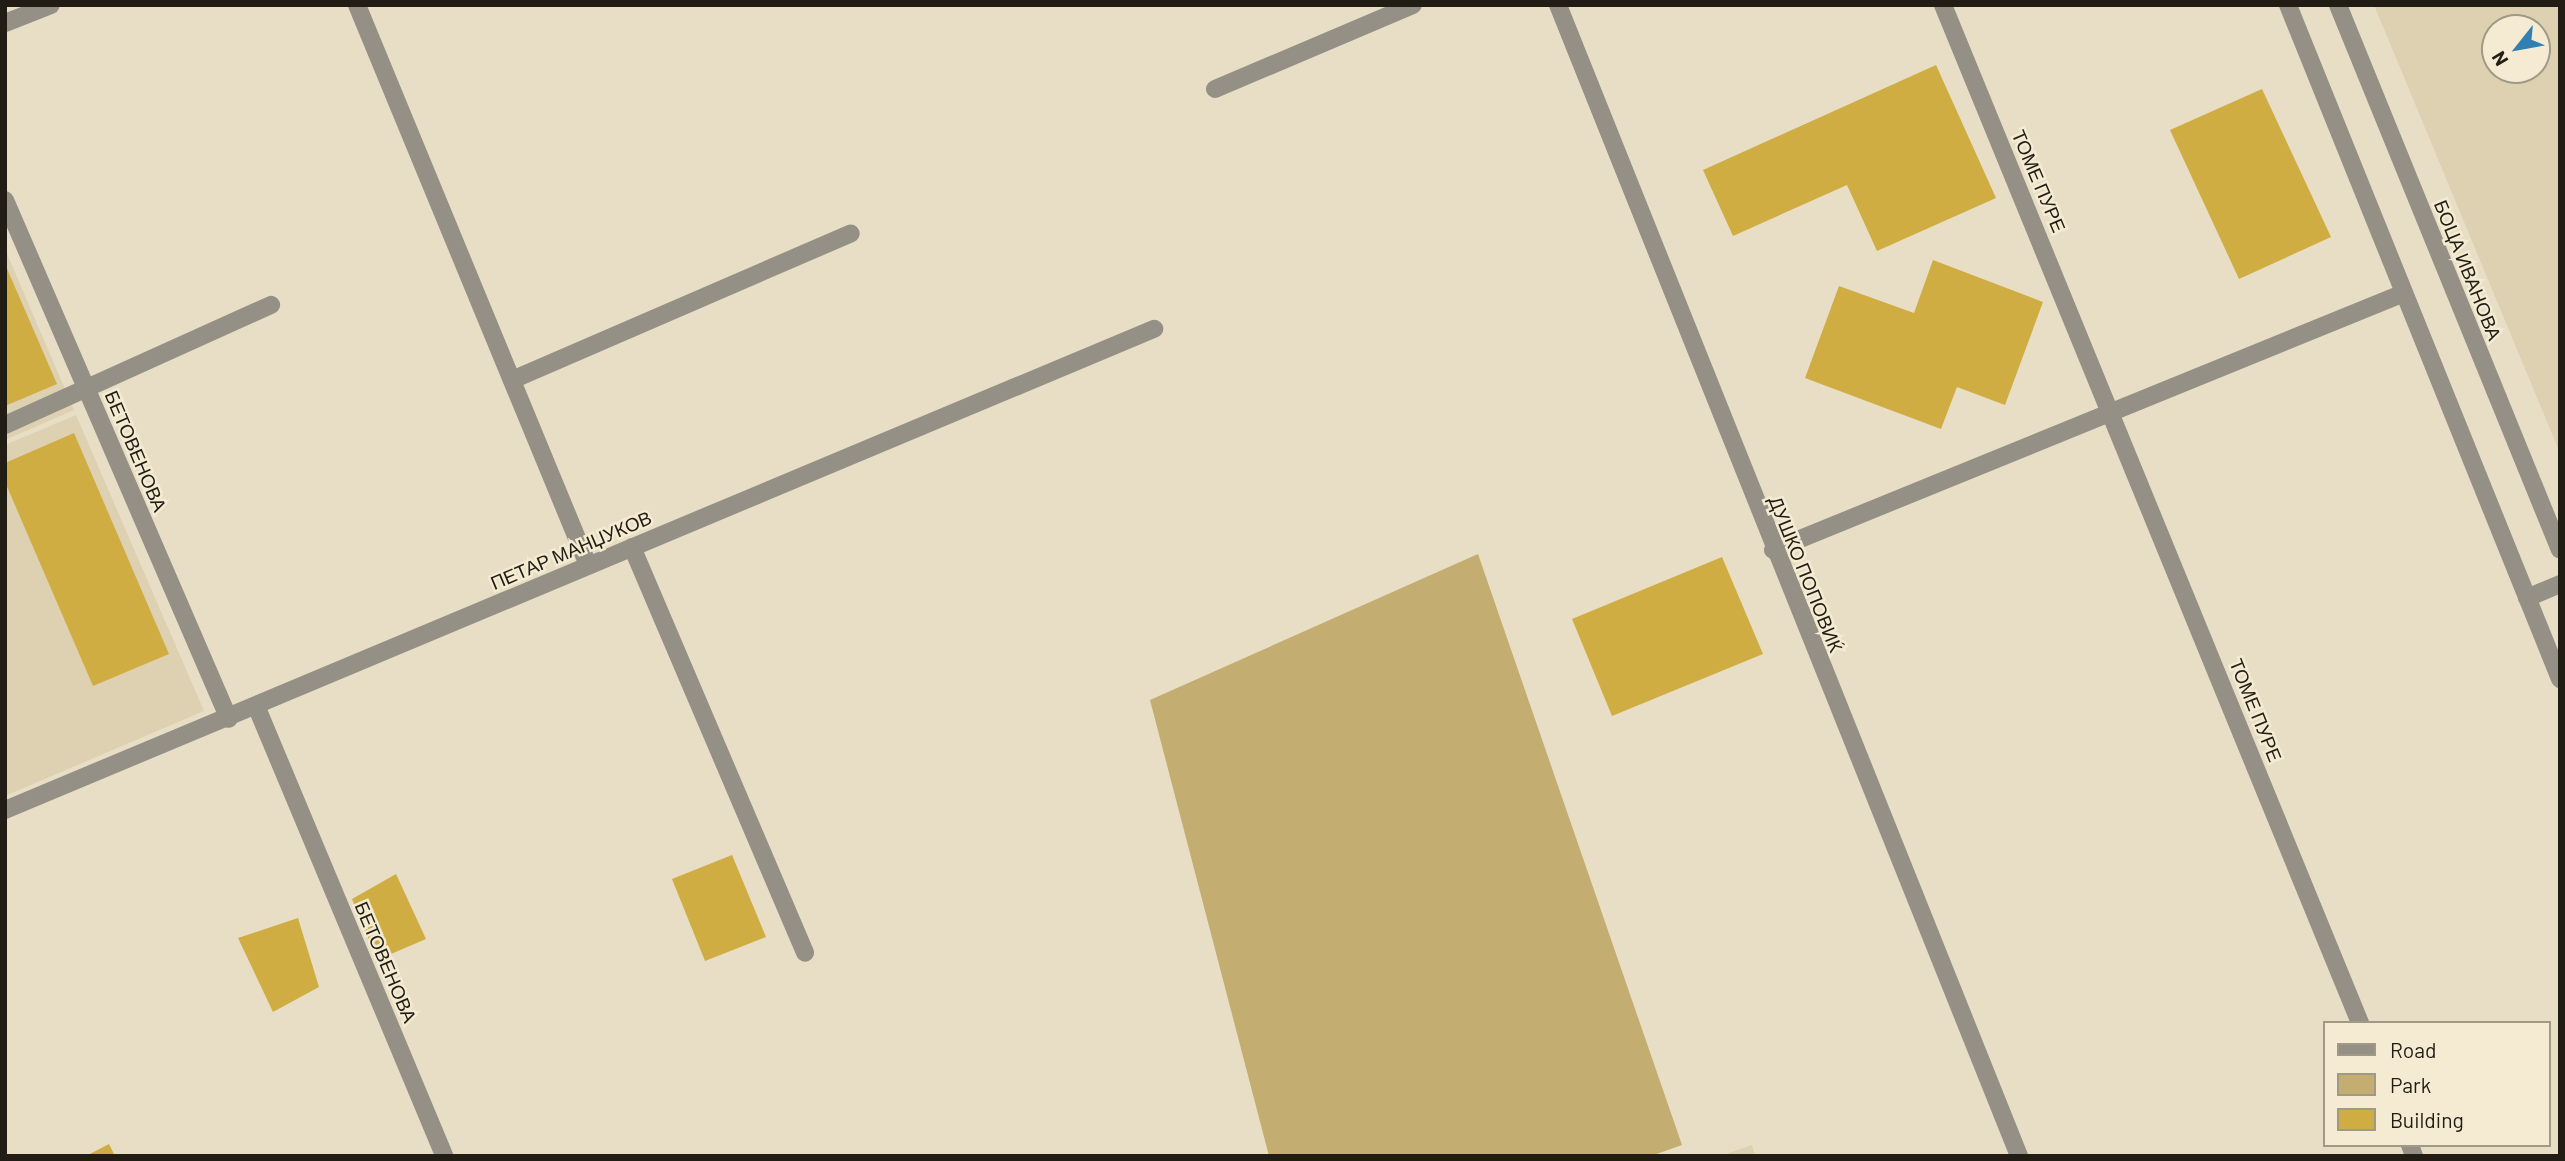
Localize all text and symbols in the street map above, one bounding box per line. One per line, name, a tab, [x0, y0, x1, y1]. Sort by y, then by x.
north arrow	[2481, 14, 2551, 84]
text: N	[2486, 48, 2512, 70]
street label: ТОМЕ ПУРЕ	[2007, 126, 2071, 236]
street label: БОЦА ИВАНОВА	[2429, 197, 2507, 343]
street label: БЕТОВЕНОВА	[100, 387, 172, 515]
street label: ДУШКО ПОПОВИЌ	[1764, 493, 1848, 655]
street label: ПЕТАР МАНЏУКОВ	[487, 506, 655, 594]
street label: ТОМЕ ПУРЕ	[2225, 655, 2287, 765]
street label: БЕТОВЕНОВА	[350, 898, 422, 1026]
legend	[2324, 1021, 2551, 1147]
text: Road	[2390, 1037, 2436, 1062]
text: Park	[2390, 1072, 2431, 1097]
text: Building	[2390, 1107, 2464, 1132]

